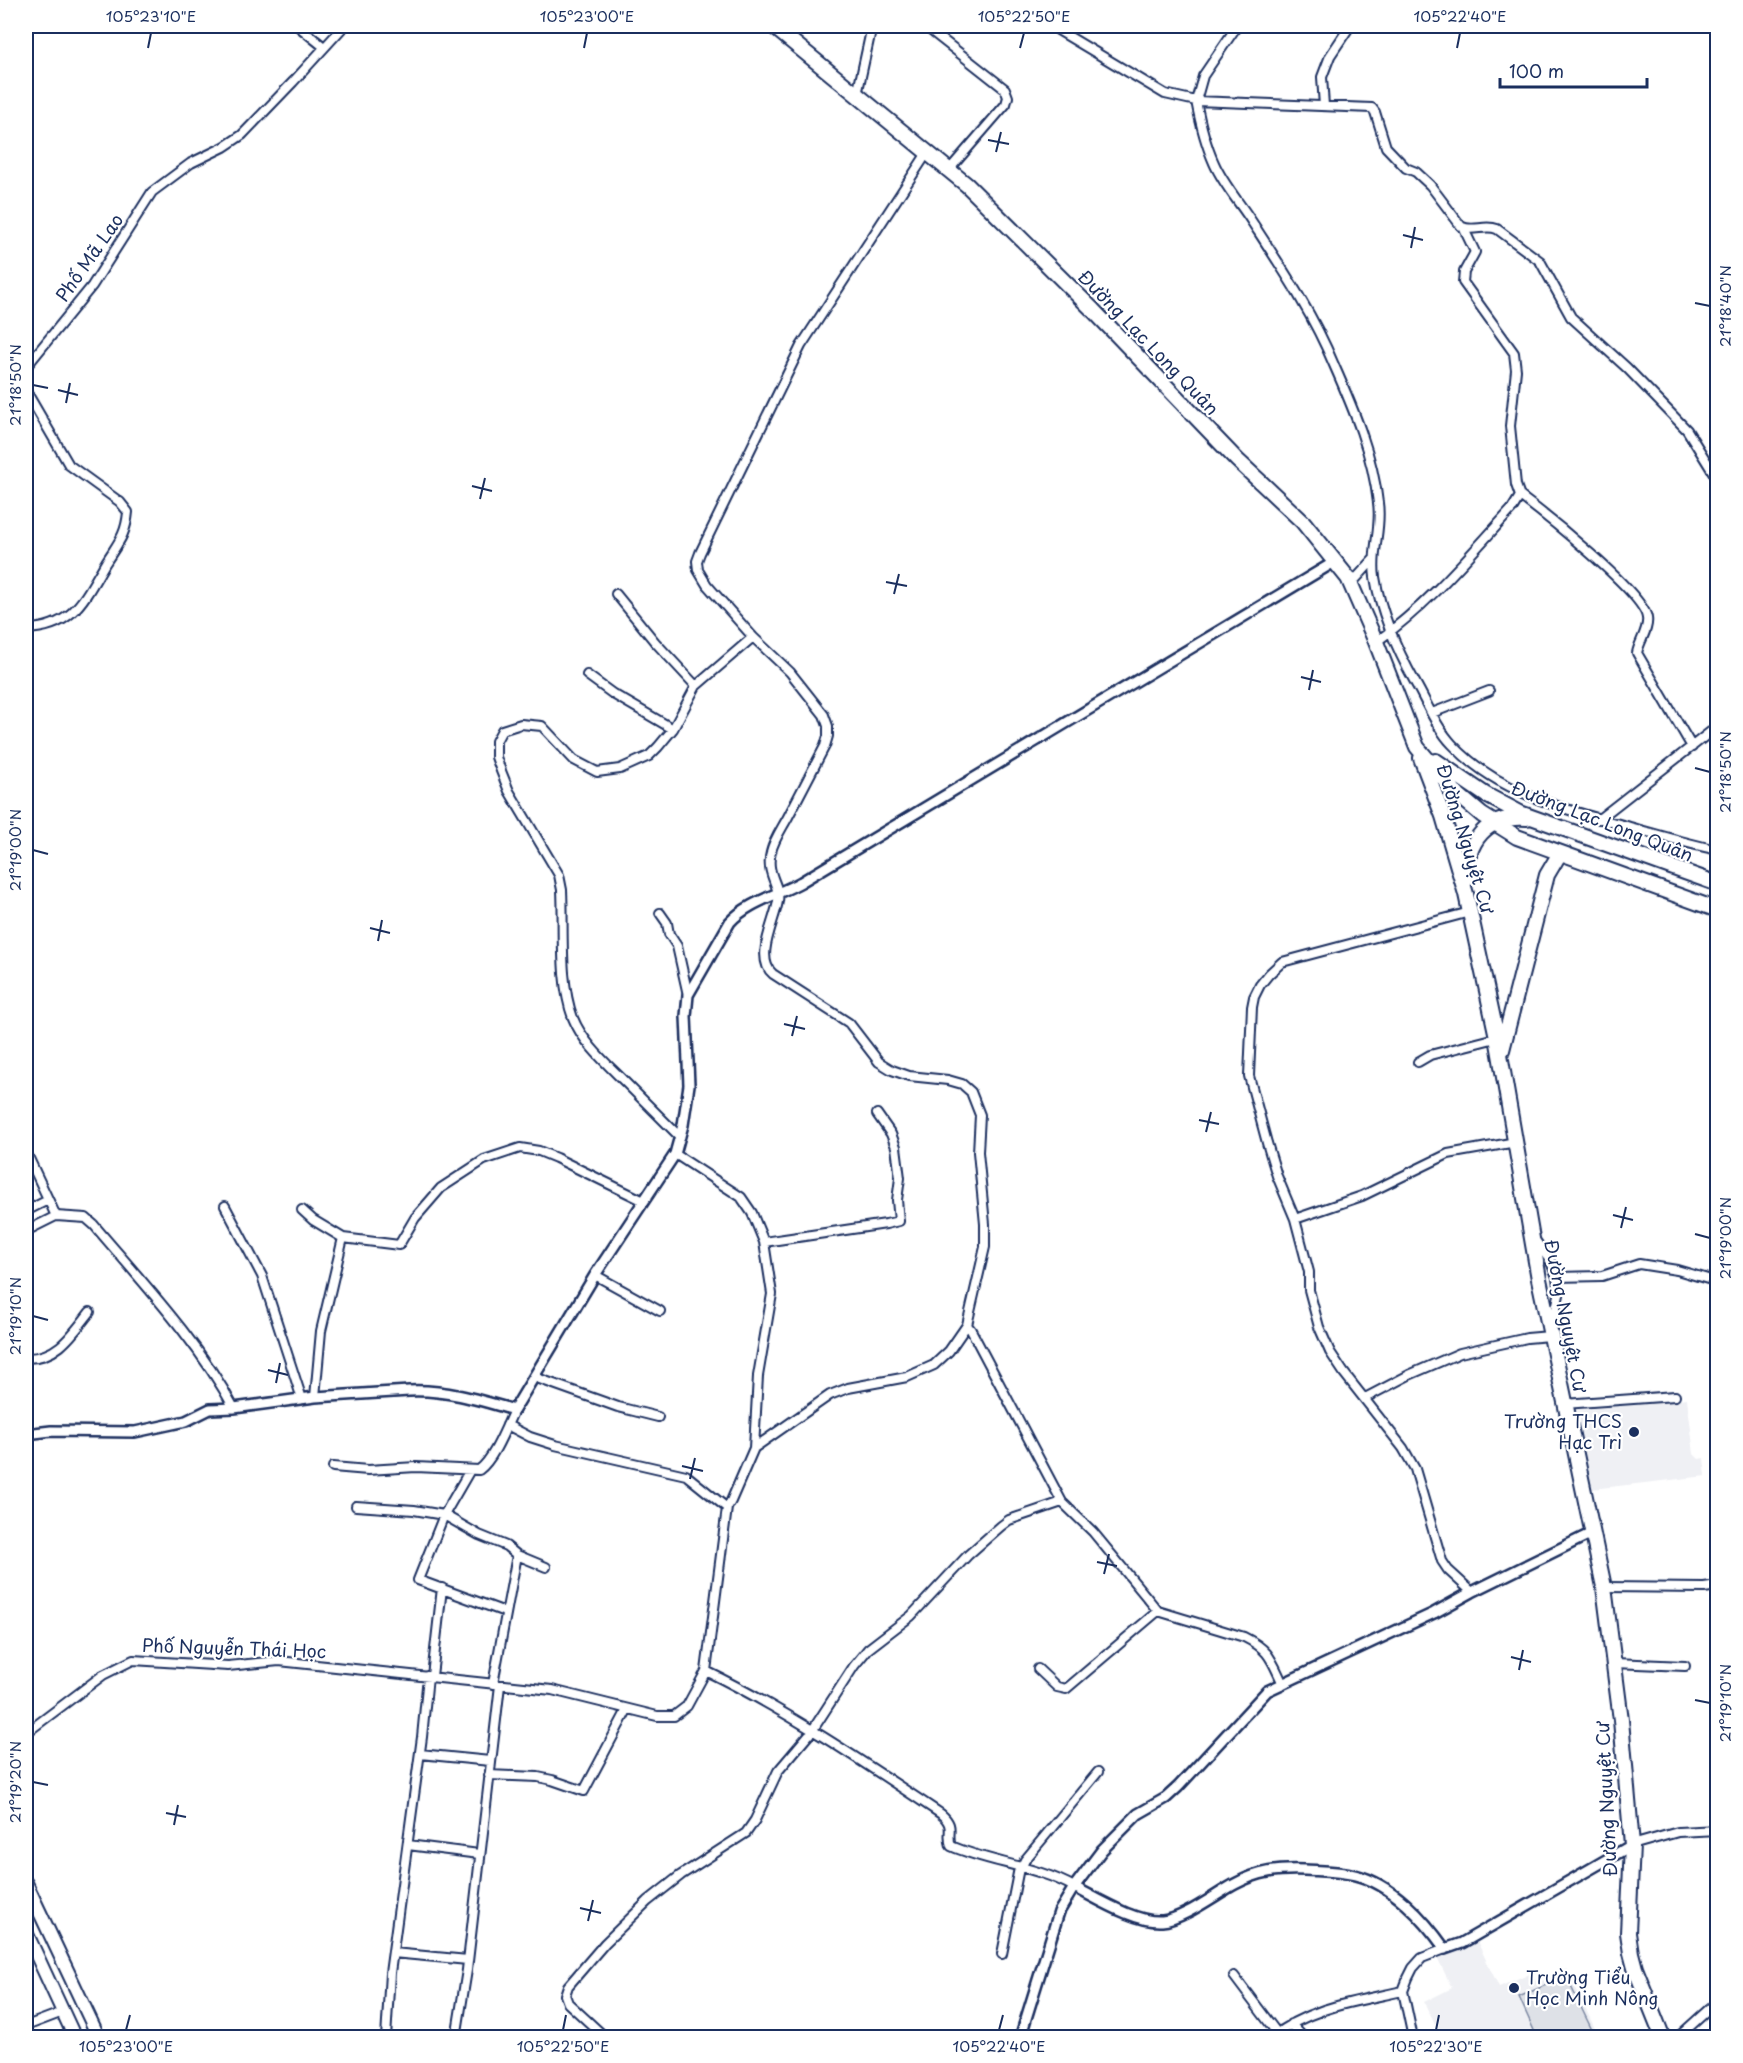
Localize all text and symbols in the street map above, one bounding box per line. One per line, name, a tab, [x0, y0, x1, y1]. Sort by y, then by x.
text: 105°23'10"E	[106, 4, 196, 27]
text: 105°23'00"E	[540, 4, 634, 27]
text: 105°22'50"E	[978, 4, 1070, 27]
text: 105°22'40"E	[1413, 4, 1507, 27]
scale bar	[1500, 51, 1647, 89]
text: 100 m	[1509, 57, 1564, 84]
street label: Phố Mã Lao	[48, 207, 129, 307]
street label: Đường Lạc Long Quân	[1072, 263, 1226, 421]
text: 21°18'40"N	[1713, 265, 1736, 347]
text: 21°18'50"N	[3, 344, 26, 426]
text: 21°18'50"N	[1713, 731, 1736, 813]
street label: Đường Nguyệt Cư	[1431, 760, 1502, 918]
street label: Đường Lạc Long Quân	[1508, 773, 1697, 868]
text: 21°19'00"N	[3, 809, 26, 891]
text: 21°19'00"N	[1713, 1197, 1736, 1279]
street label: Đường Nguyệt Cư	[1538, 1237, 1595, 1396]
text: 21°19'10"N	[3, 1277, 26, 1355]
place label: Trường THCS Hạc Trì	[1504, 1407, 1622, 1455]
marker: Trường THCS Hạc Trì	[1627, 1425, 1641, 1439]
street label: Phố Nguyễn Thái Học	[142, 1631, 327, 1664]
text: 21°19'10"N	[1713, 1664, 1736, 1742]
street label: Đường Nguyệt Cư	[1588, 1719, 1623, 1877]
text: 21°19'20"N	[3, 1741, 26, 1823]
place label: Trường Tiểu Học Minh Nông	[1526, 1963, 1659, 2011]
marker: Trường Tiểu Học Minh Nông	[1507, 1981, 1521, 1995]
text: 105°23'00"E	[79, 2034, 173, 2057]
text: 105°22'50"E	[517, 2034, 609, 2057]
text: 105°22'40"E	[952, 2034, 1046, 2057]
text: 105°22'30"E	[1389, 2034, 1483, 2057]

